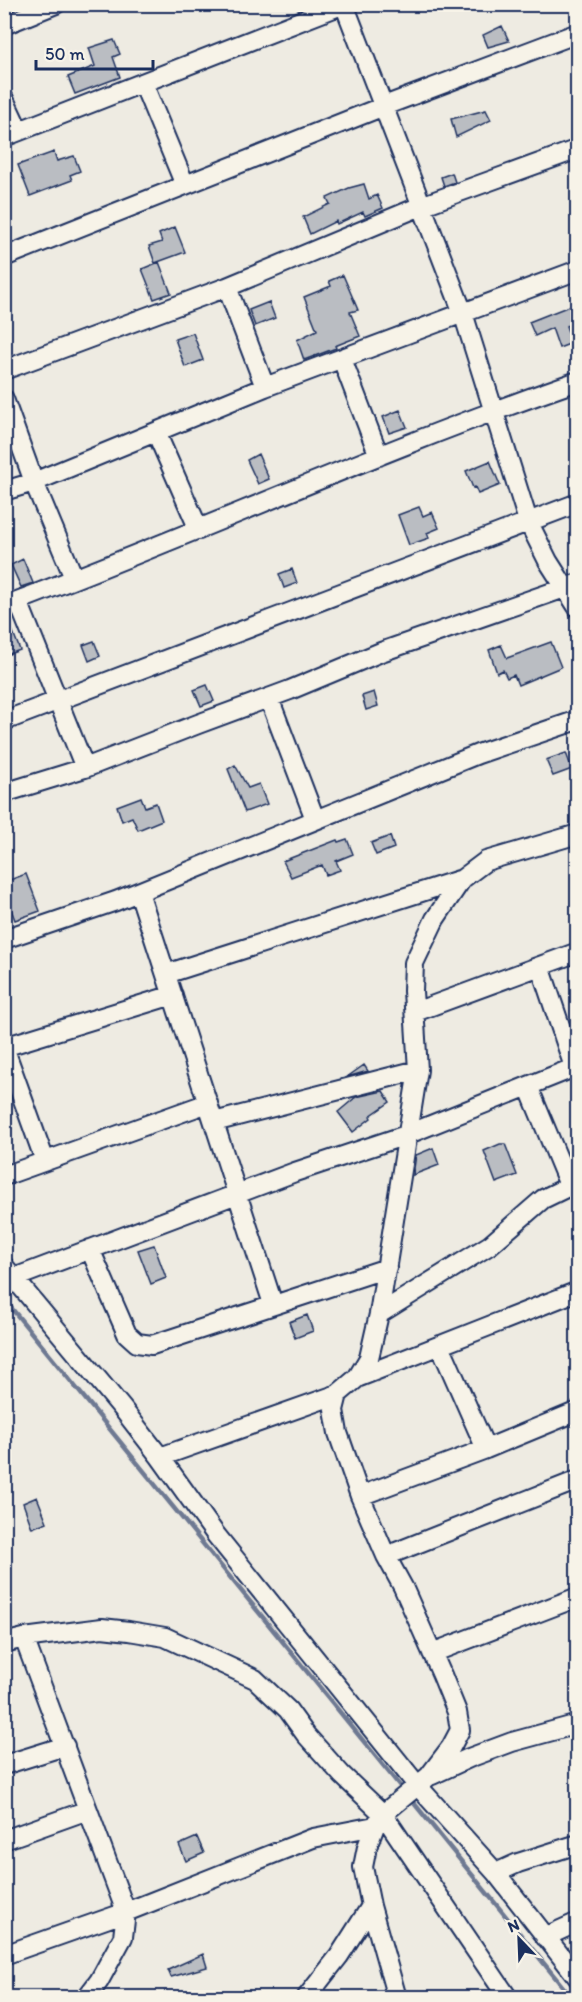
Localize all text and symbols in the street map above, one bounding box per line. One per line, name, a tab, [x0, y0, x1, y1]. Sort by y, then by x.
scale bar	[36, 33, 153, 71]
text: 50 m	[45, 43, 85, 65]
north arrow	[489, 1909, 549, 1969]
text: N	[505, 1915, 522, 1937]

